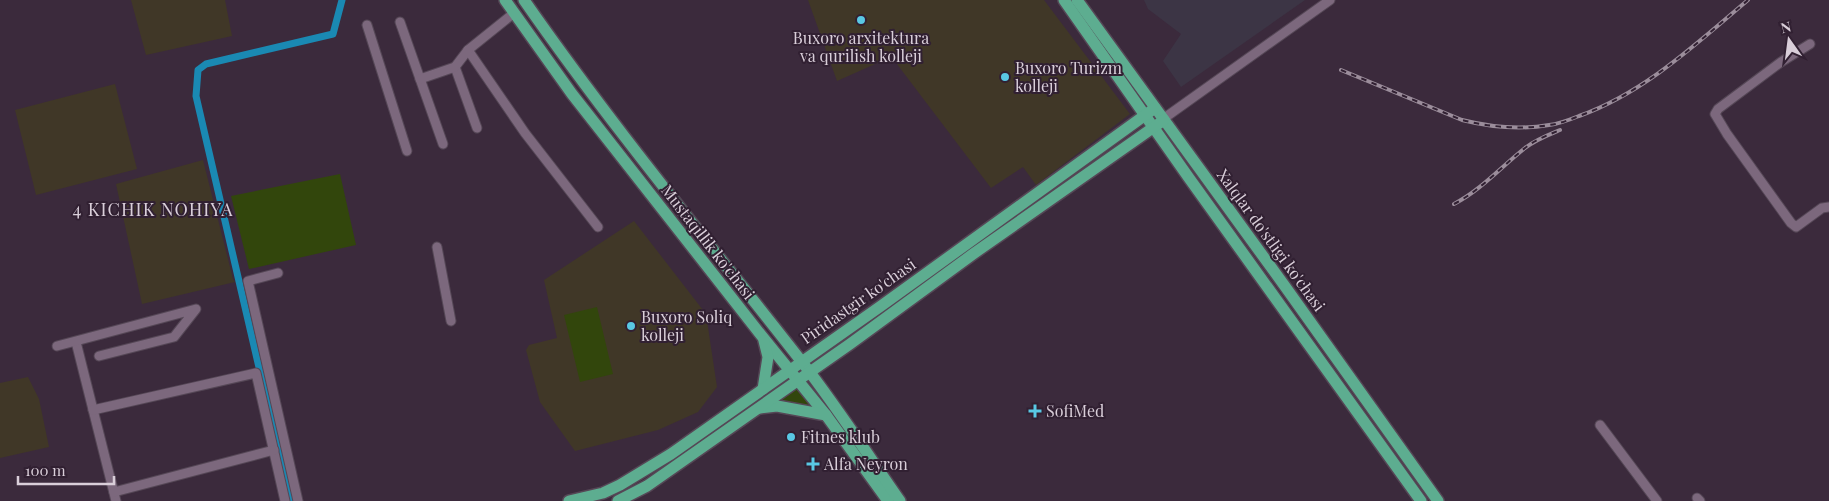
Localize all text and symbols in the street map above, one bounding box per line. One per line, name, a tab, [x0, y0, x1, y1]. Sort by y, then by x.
marker: Buxoro arxitektura va qurilish kolleji	[855, 14, 867, 26]
north arrow	[1764, 15, 1814, 65]
text: N	[1779, 16, 1793, 37]
place label: Buxoro arxitektura va qurilish kolleji	[793, 27, 929, 66]
place label: Buxoro Turizm kolleji	[1015, 57, 1122, 96]
marker: Buxoro Turizm kolleji	[999, 71, 1011, 83]
street label: Xalqlar do'stligi ko'chasi	[1213, 164, 1330, 315]
street label: Mustaqillik ko'chasi	[657, 180, 760, 304]
district label: 4 KICHIK NOHIYA	[72, 197, 234, 221]
street label: Piridastgir ko'chasi	[796, 253, 920, 348]
place label: Buxoro Soliq kolleji	[641, 306, 732, 345]
marker: Buxoro Soliq kolleji	[625, 320, 637, 332]
place label: SofiMed	[1046, 400, 1104, 421]
marker: SofiMed	[1028, 404, 1042, 418]
place label: Fitnes klub	[801, 426, 880, 447]
marker: Fitnes klub	[785, 431, 797, 443]
place label: Alfa Neyron	[823, 453, 908, 474]
scale bar	[18, 454, 114, 486]
marker: Alfa Neyron	[806, 457, 820, 471]
text: 100 m	[25, 460, 66, 480]

